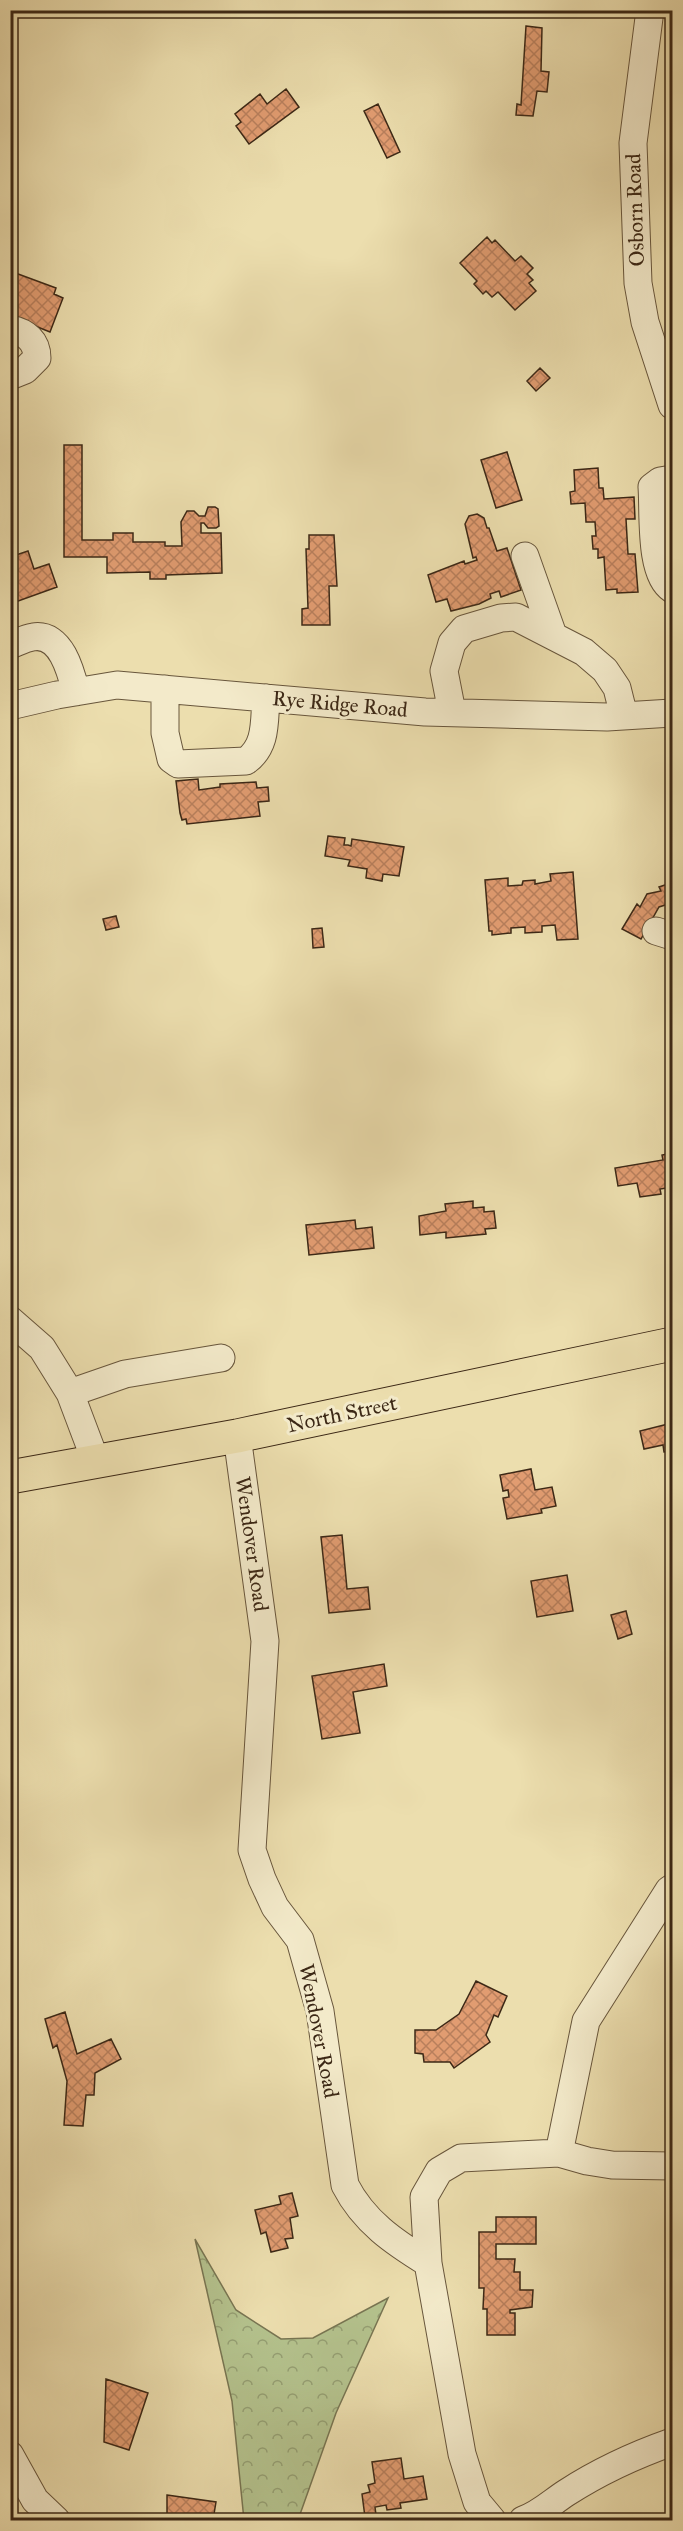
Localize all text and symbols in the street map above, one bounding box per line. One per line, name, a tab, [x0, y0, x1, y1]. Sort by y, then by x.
street label: Osborn Road	[620, 153, 650, 267]
street label: Rye Ridge Road	[271, 685, 409, 723]
street label: North Street	[285, 1390, 400, 1438]
street label: Wendover Road	[230, 1475, 274, 1614]
street label: Wendover Road	[293, 1962, 345, 2101]

